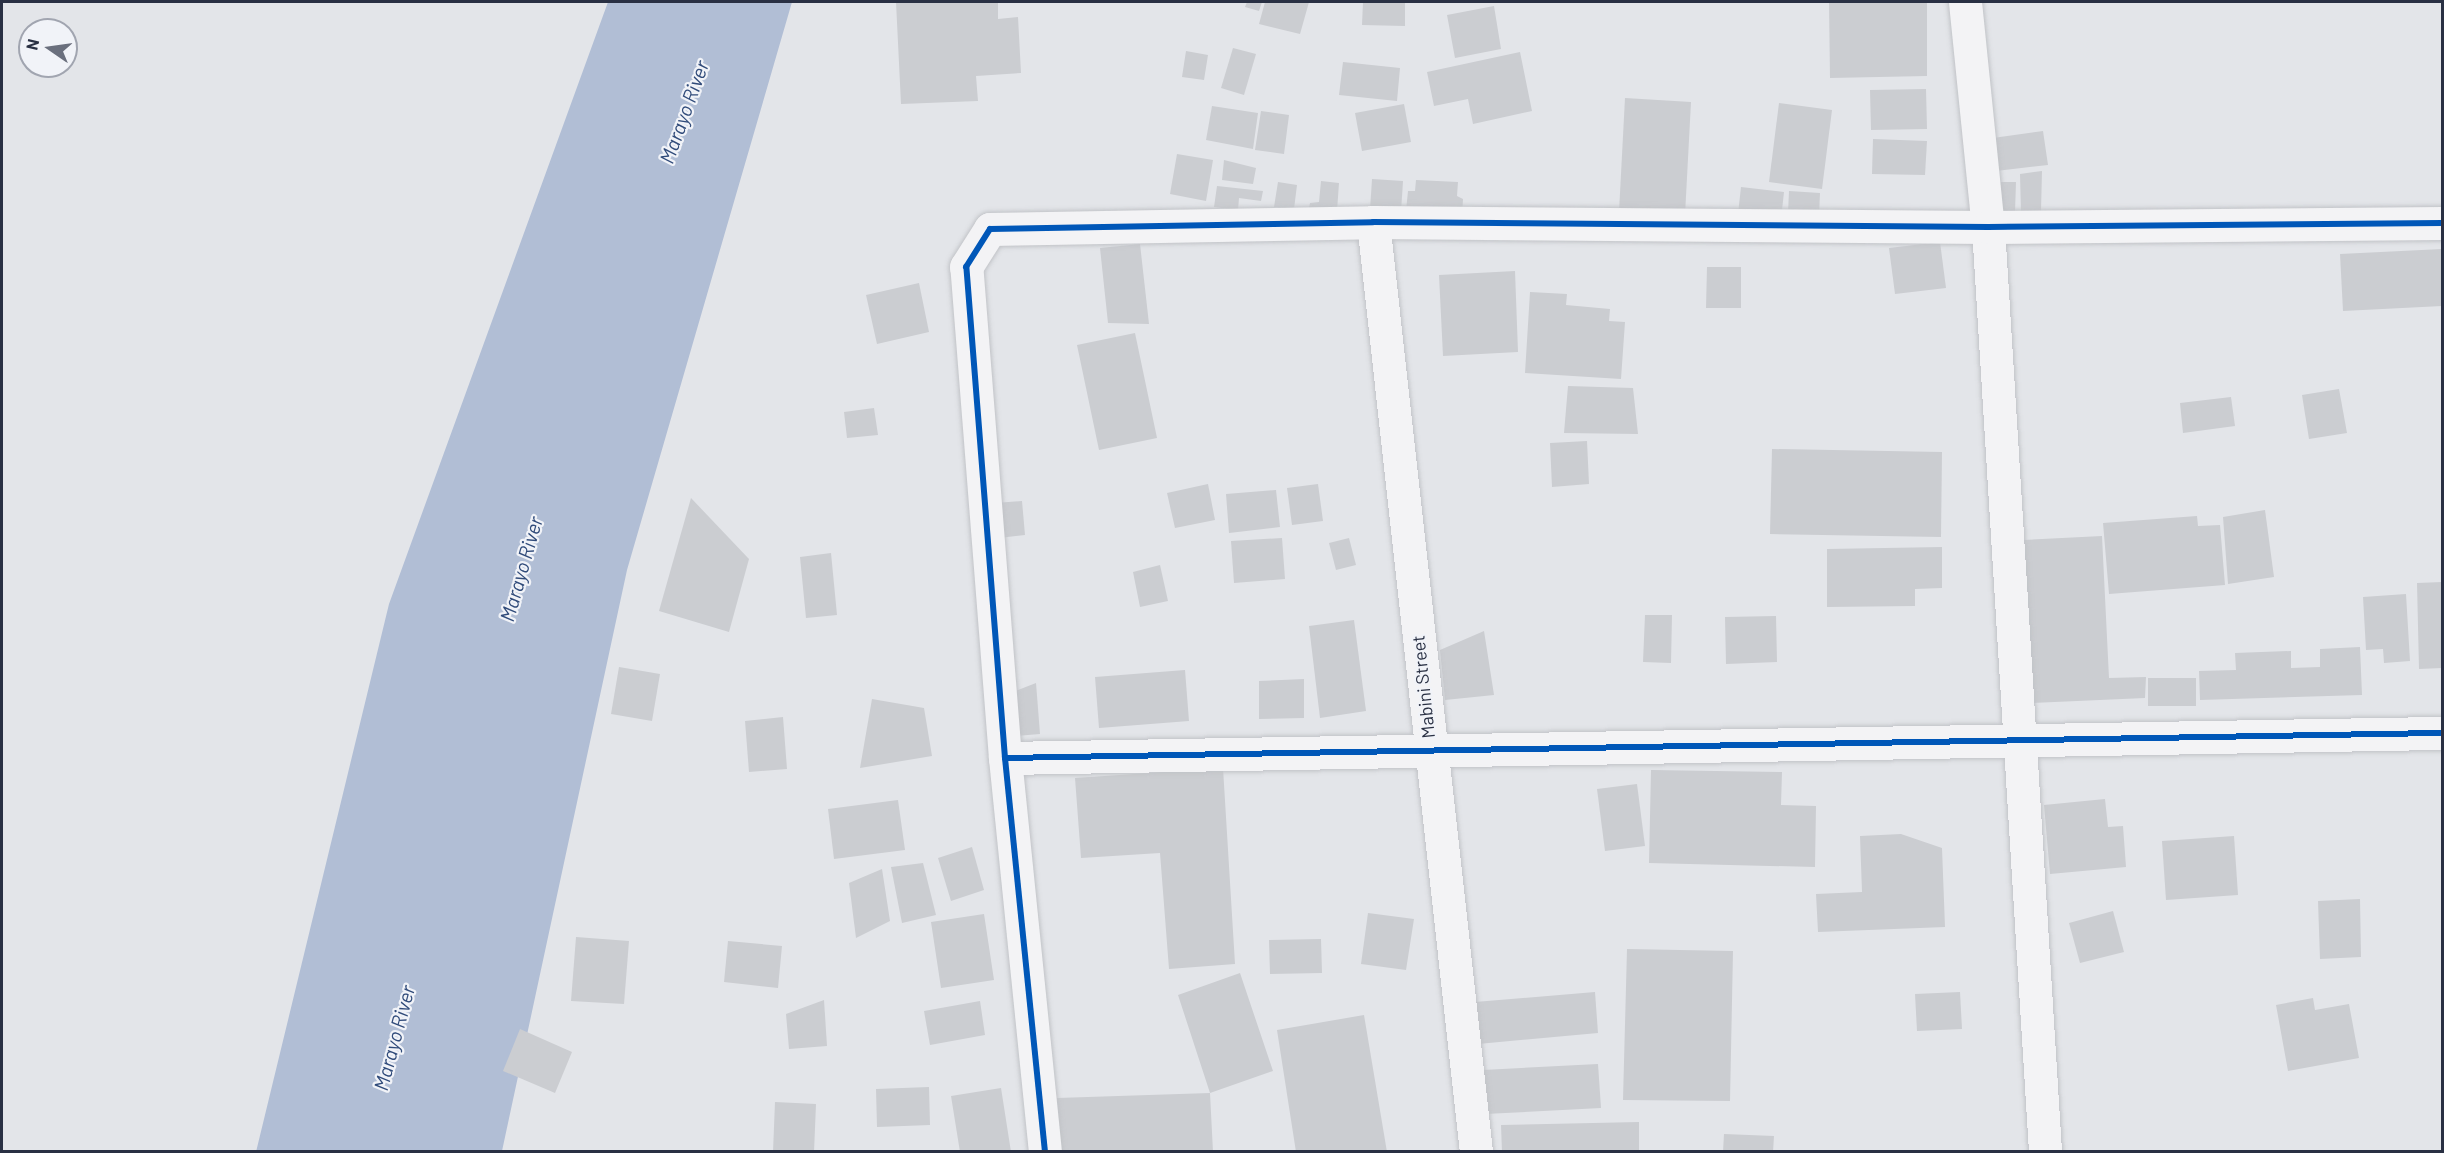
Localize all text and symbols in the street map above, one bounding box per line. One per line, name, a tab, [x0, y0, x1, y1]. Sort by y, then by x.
north arrow	[18, 18, 78, 78]
text: N	[21, 37, 42, 52]
water label: Marayo River	[654, 57, 714, 167]
water label: Marayo River	[495, 514, 547, 624]
street label: Mabini Street	[1407, 634, 1439, 740]
water label: Marayo River	[368, 983, 420, 1093]

